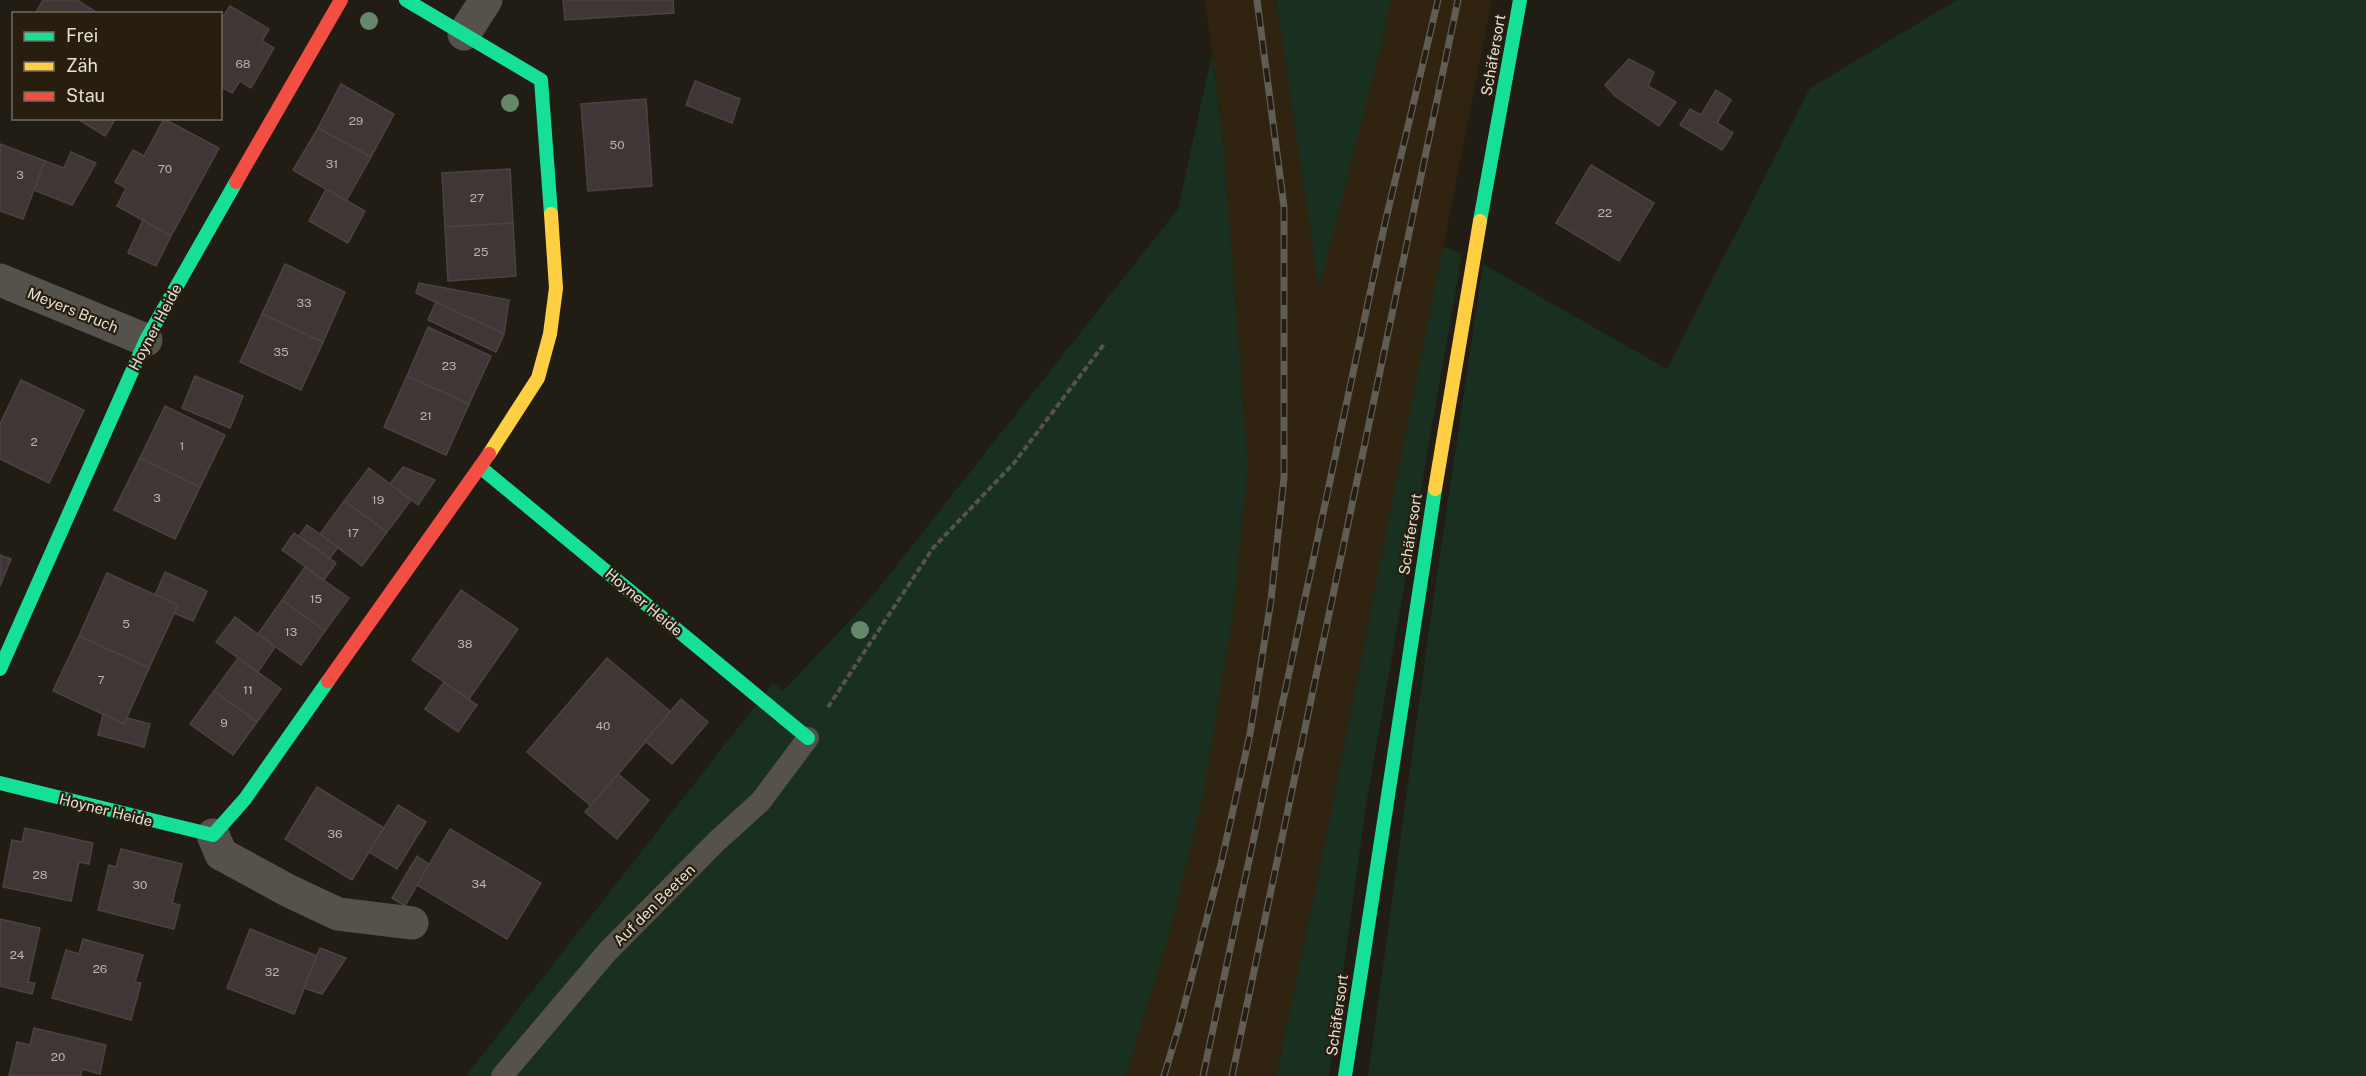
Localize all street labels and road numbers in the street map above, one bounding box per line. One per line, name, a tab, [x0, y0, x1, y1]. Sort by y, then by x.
street label: Schäfersort	[1477, 13, 1509, 97]
street label: Hoyner Heide	[125, 281, 185, 373]
street label: Meyers Bruch	[25, 284, 121, 336]
street label: Schäfersort	[1395, 492, 1425, 576]
street label: Hoyner Heide	[602, 565, 686, 639]
street label: Hoyner Heide	[58, 790, 154, 830]
street label: Auf den Beeten	[610, 861, 698, 949]
street label: Schäfersort	[1323, 973, 1351, 1057]

